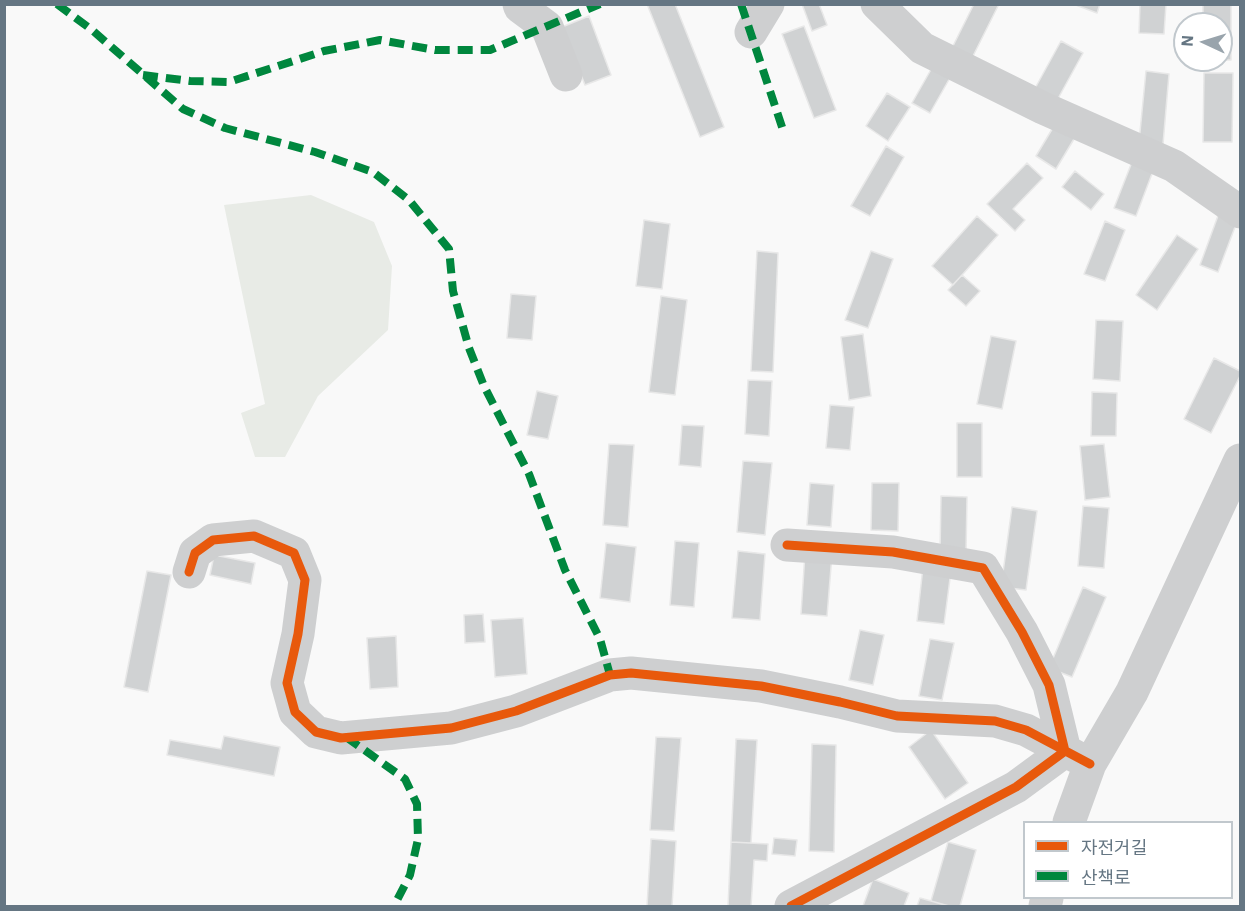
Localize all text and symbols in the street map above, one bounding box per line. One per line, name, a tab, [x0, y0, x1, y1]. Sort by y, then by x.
north arrow	[1173, 12, 1233, 72]
text: N	[1177, 34, 1197, 47]
legend	[1023, 821, 1233, 899]
text: 자전거길	[1081, 836, 1147, 859]
text: 산책로	[1081, 866, 1131, 889]

